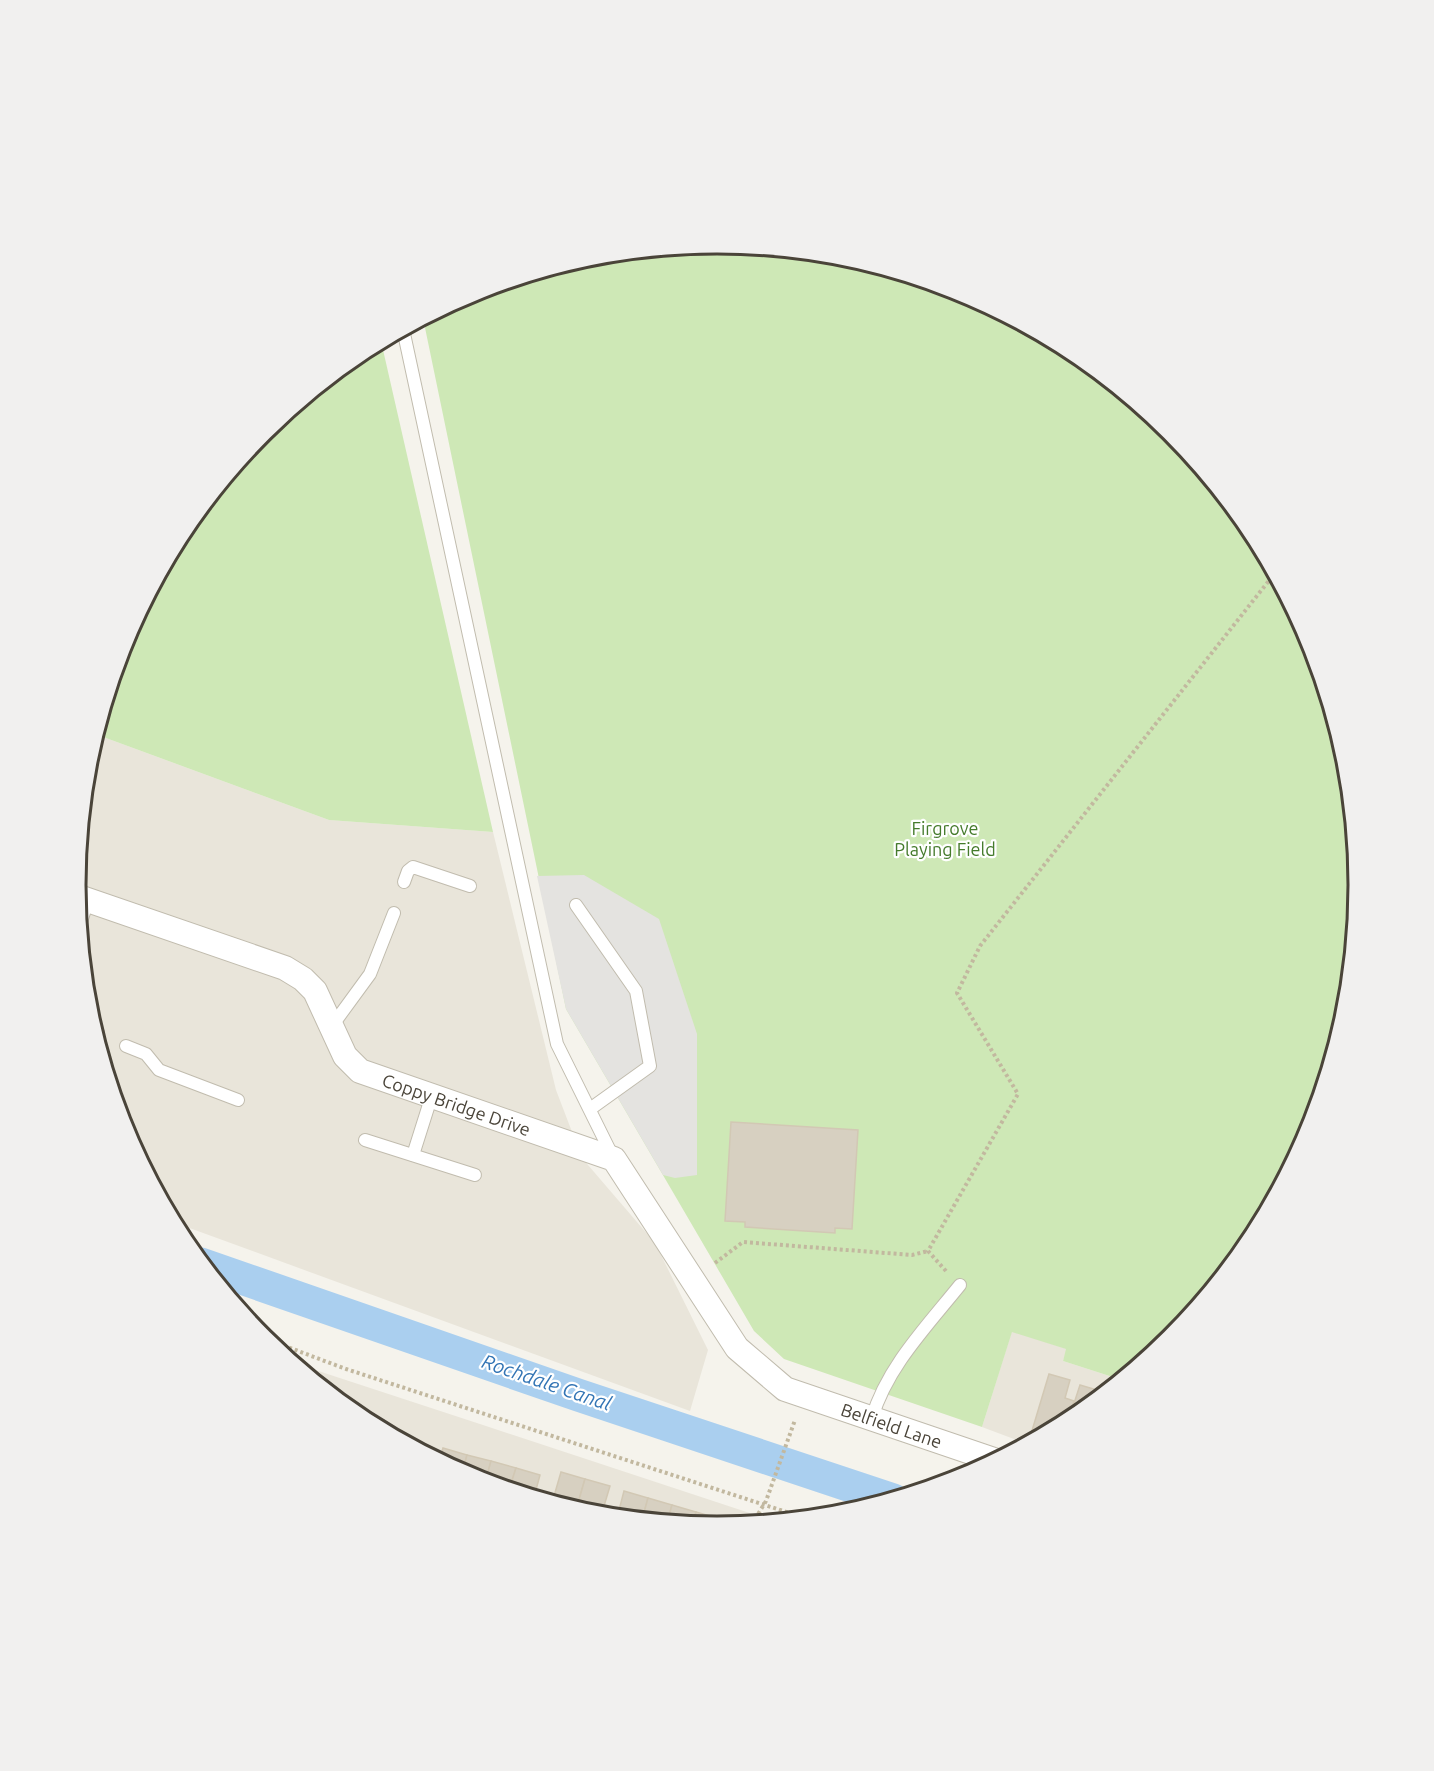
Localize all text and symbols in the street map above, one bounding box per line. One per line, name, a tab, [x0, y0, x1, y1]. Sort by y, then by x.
park label: Firgrove Playing Field	[894, 818, 996, 859]
street label: Coppy Bridge Drive	[380, 1070, 533, 1139]
water label: Rochdale Canal	[479, 1349, 615, 1415]
street label: Belfield Lane	[839, 1399, 945, 1452]

